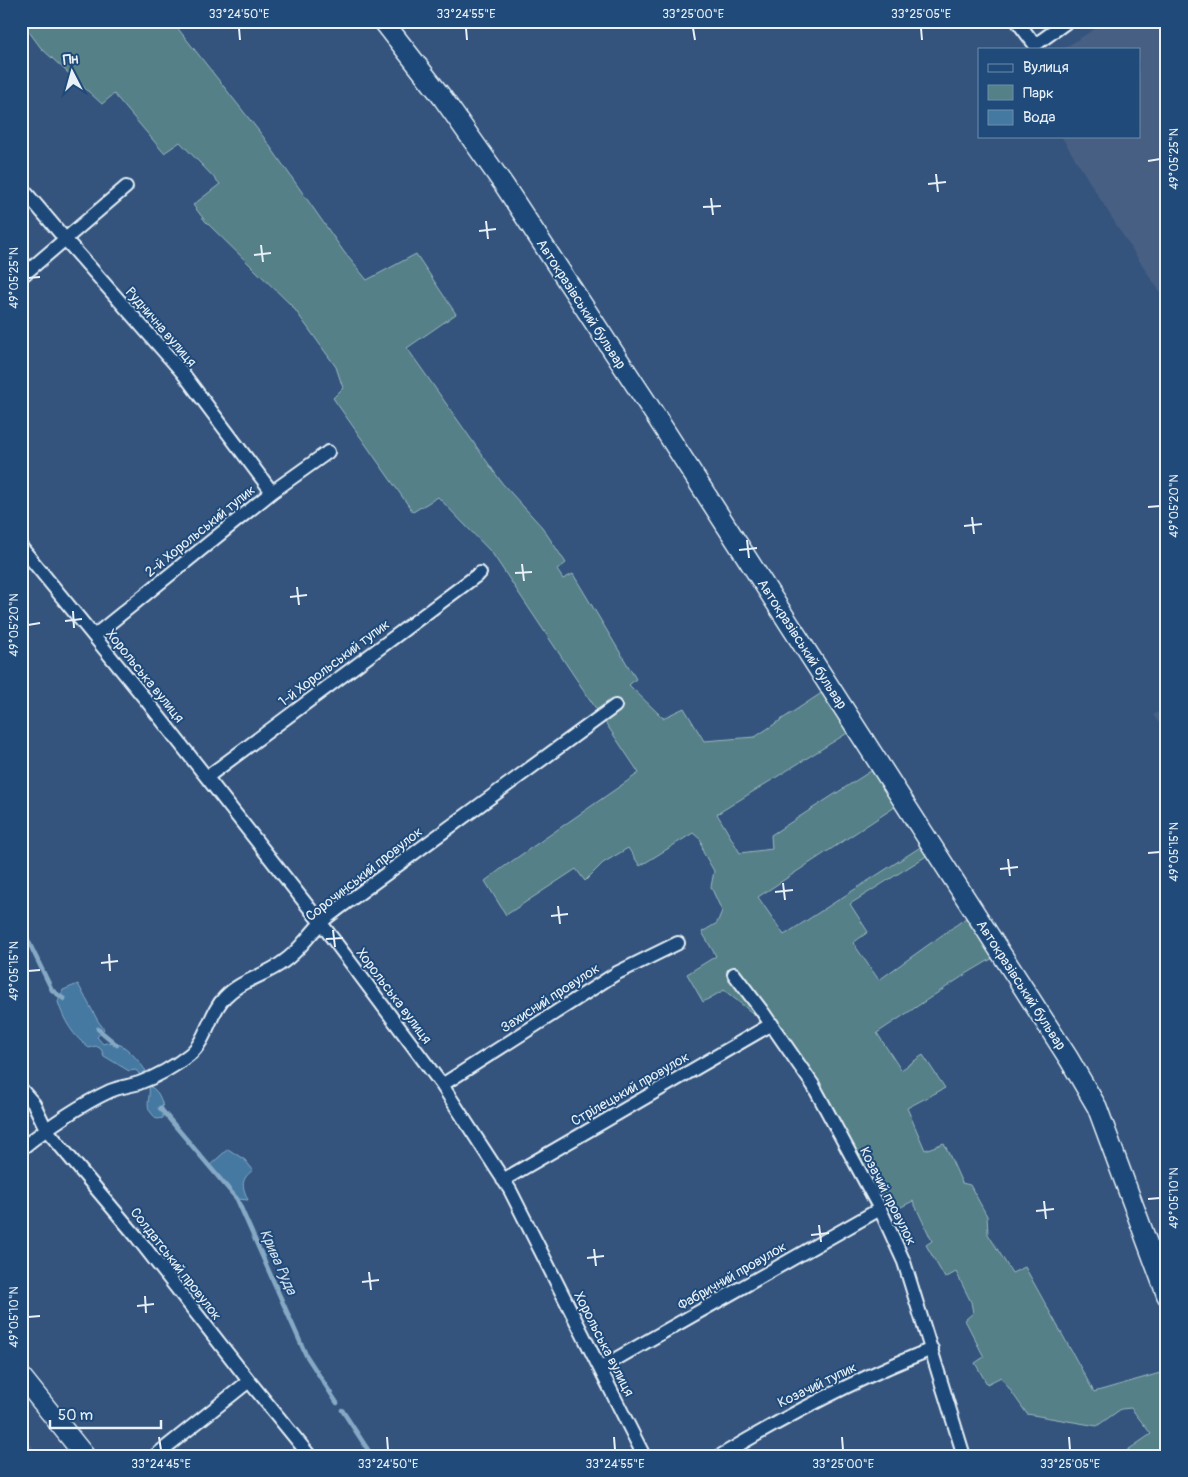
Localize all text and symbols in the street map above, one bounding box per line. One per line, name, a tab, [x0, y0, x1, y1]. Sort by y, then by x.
text: 33°24'50"E	[209, 7, 269, 22]
text: 33°24'55"E	[437, 7, 495, 22]
text: 33°25'00"E	[662, 7, 724, 22]
text: 33°25'05"E	[891, 7, 951, 22]
north arrow	[48, 48, 98, 98]
legend	[978, 48, 1140, 138]
text: Пн	[62, 50, 79, 69]
text: Вулиця	[1023, 58, 1069, 77]
text: Парк	[1023, 84, 1054, 103]
text: Вода	[1023, 108, 1056, 127]
text: 49°05'25"N	[1167, 128, 1182, 190]
street label: Автокразівський бульвар	[533, 236, 630, 373]
text: 49°05'25"N	[7, 247, 22, 309]
street label: Руднична вулиця	[122, 284, 200, 370]
text: 49°05'20"N	[1167, 474, 1182, 538]
street label: 2-й Хорольський тупик	[141, 481, 259, 581]
street label: Автокразівський бульвар	[754, 576, 851, 713]
text: 49°05'20"N	[7, 593, 22, 657]
street label: 1-й Хорольський тупик	[275, 616, 393, 710]
street label: Хорольська вулиця	[102, 626, 188, 726]
text: 49°05'15"N	[1167, 822, 1182, 882]
street label: Сорочинський провулок	[302, 823, 426, 925]
street label: Автокразівський бульвар	[973, 917, 1070, 1054]
text: 49°05'15"N	[7, 941, 22, 1001]
street label: Хорольська вулиця	[353, 945, 435, 1047]
street label: Захисний провулок	[497, 960, 603, 1036]
street label: Стрілецький провулок	[568, 1048, 692, 1130]
street label: Козачий провулок	[856, 1144, 920, 1248]
text: 49°05'10"N	[1167, 1167, 1182, 1229]
street label: Солдатський провулок	[127, 1204, 225, 1324]
water label: Крива Руда	[255, 1226, 301, 1299]
street label: Фабричний провулок	[675, 1238, 789, 1314]
text: 49°05'10"N	[7, 1286, 22, 1348]
street label: Хорольська вулиця	[570, 1289, 638, 1399]
street label: Козачий тупик	[775, 1359, 859, 1411]
scale bar	[50, 1397, 161, 1429]
text: 50 m	[58, 1406, 93, 1425]
text: 33°24'45"E	[131, 1457, 191, 1472]
text: 33°24'50"E	[358, 1457, 418, 1472]
text: 33°24'55"E	[586, 1457, 644, 1472]
text: 33°25'00"E	[812, 1457, 874, 1472]
text: 33°25'05"E	[1040, 1457, 1100, 1472]

